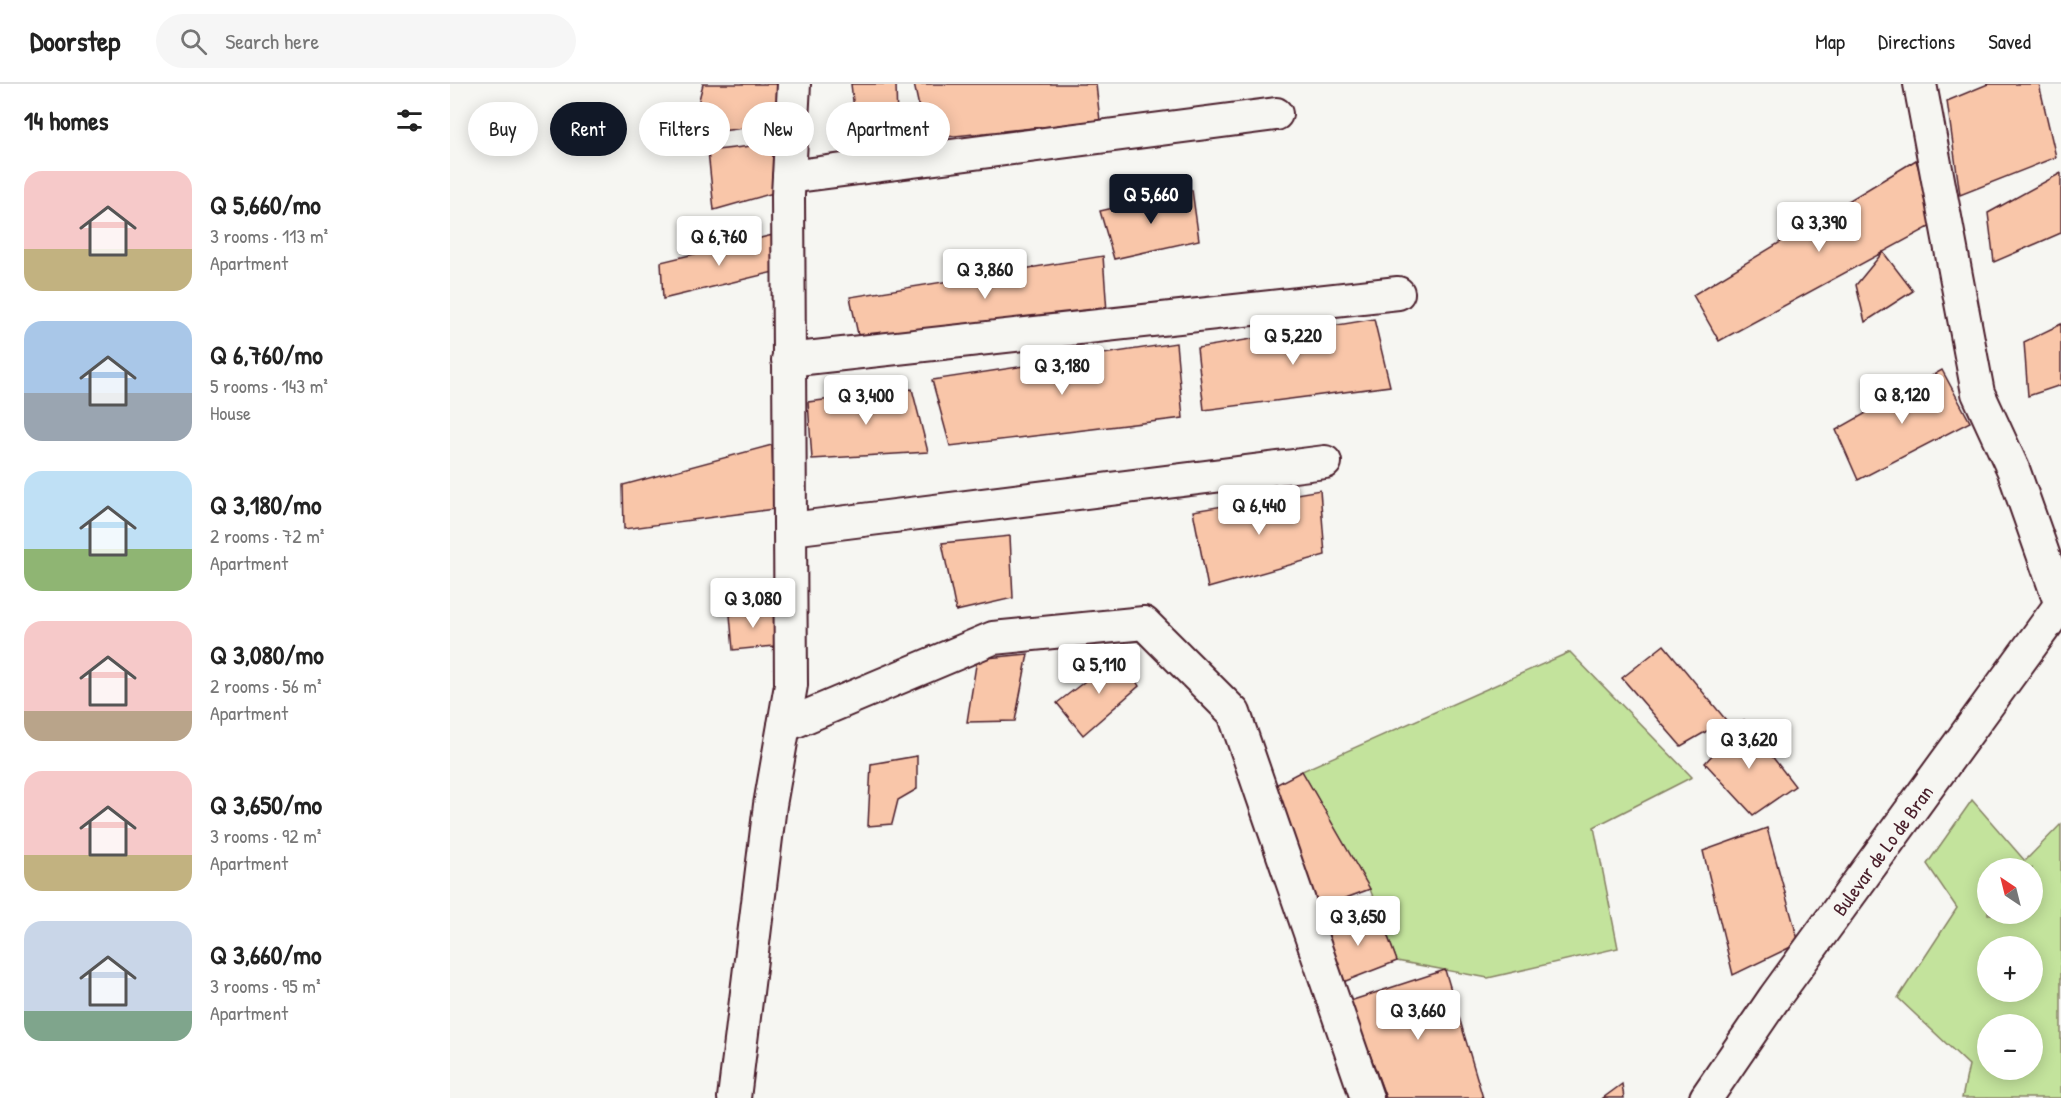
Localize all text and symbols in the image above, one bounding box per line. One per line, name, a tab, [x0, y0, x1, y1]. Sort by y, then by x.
search box	[156, 14, 576, 68]
text: Doorstep	[30, 22, 120, 60]
icon: search	[177, 25, 210, 58]
text: Search here	[225, 26, 319, 56]
text: Map	[1815, 27, 1845, 56]
text: Directions	[1878, 27, 1955, 56]
text: Saved	[1988, 27, 2031, 56]
chip: Buy	[468, 102, 538, 156]
chip: Rent	[550, 102, 627, 156]
chip: Filters	[639, 102, 730, 156]
chip: New	[742, 102, 814, 156]
chip: Apartment	[826, 102, 950, 156]
text: 14 homes	[24, 103, 109, 138]
icon: filters	[393, 104, 426, 137]
pin: Q 5,660	[1096, 174, 1206, 225]
text: Q 5,660	[1123, 180, 1179, 207]
text: Q 5,660/mo	[210, 187, 321, 222]
icon: home	[72, 195, 144, 267]
pin: Q 3,390	[1764, 202, 1874, 253]
text: Q 3,390	[1791, 208, 1847, 235]
pin: Q 6,760	[664, 216, 774, 267]
text: 3 rooms · 113 m²	[210, 222, 328, 249]
text: Q 6,760	[691, 222, 747, 249]
text: Apartment	[210, 249, 288, 276]
pin: Q 3,860	[930, 249, 1040, 300]
text: Q 3,860	[957, 255, 1013, 282]
pin: Q 5,220	[1238, 315, 1348, 366]
text: Q 5,220	[1264, 321, 1322, 348]
text: Q 6,760/mo	[210, 337, 323, 372]
icon: home	[72, 345, 144, 417]
pin: Q 3,180	[1007, 345, 1117, 396]
text: Q 3,180	[1034, 351, 1090, 378]
text: 5 rooms · 143 m²	[210, 372, 328, 399]
pin: Q 8,120	[1847, 374, 1957, 425]
pin: Q 3,400	[811, 375, 921, 426]
text: Q 8,120	[1874, 380, 1930, 407]
text: Q 3,400	[838, 381, 894, 408]
text: House	[210, 399, 251, 426]
pin: Q 6,440	[1204, 485, 1314, 536]
text: Q 3,180/mo	[210, 487, 321, 522]
text: Q 6,440	[1232, 491, 1286, 518]
icon: home	[72, 495, 144, 567]
text: 2 rooms · 72 m²	[210, 522, 324, 549]
text: Apartment	[210, 549, 288, 576]
pin: Q 3,080	[698, 578, 808, 629]
text: Q 3,080	[724, 584, 782, 611]
text: Q 3,080/mo	[210, 637, 324, 672]
pin: Q 5,110	[1044, 644, 1154, 695]
icon: home	[72, 645, 144, 717]
text: Q 5,110	[1072, 650, 1126, 677]
text: 2 rooms · 56 m²	[210, 672, 322, 699]
text: Apartment	[210, 699, 288, 726]
pin: Q 3,620	[1694, 719, 1804, 770]
text: Q 3,620	[1721, 725, 1778, 752]
street label: Bulevar de Lo de Bran	[1825, 779, 1938, 921]
text: Q 3,650/mo	[210, 787, 322, 822]
icon: home	[72, 795, 144, 867]
text: 3 rooms · 92 m²	[210, 822, 321, 849]
text: Apartment	[210, 849, 288, 876]
north arrow	[1977, 858, 2043, 924]
map controls	[1977, 858, 2043, 1080]
pin: Q 3,650	[1303, 896, 1413, 947]
text: Q 3,650	[1330, 902, 1386, 929]
button: +	[1977, 936, 2043, 1002]
text: Q 3,660/mo	[210, 937, 321, 972]
icon: home	[72, 945, 144, 1017]
text: 3 rooms · 95 m²	[210, 972, 320, 999]
pin: Q 3,660	[1363, 990, 1473, 1041]
text: Q 3,660	[1390, 996, 1446, 1023]
text: Apartment	[210, 999, 288, 1026]
button: −	[1977, 1014, 2043, 1080]

